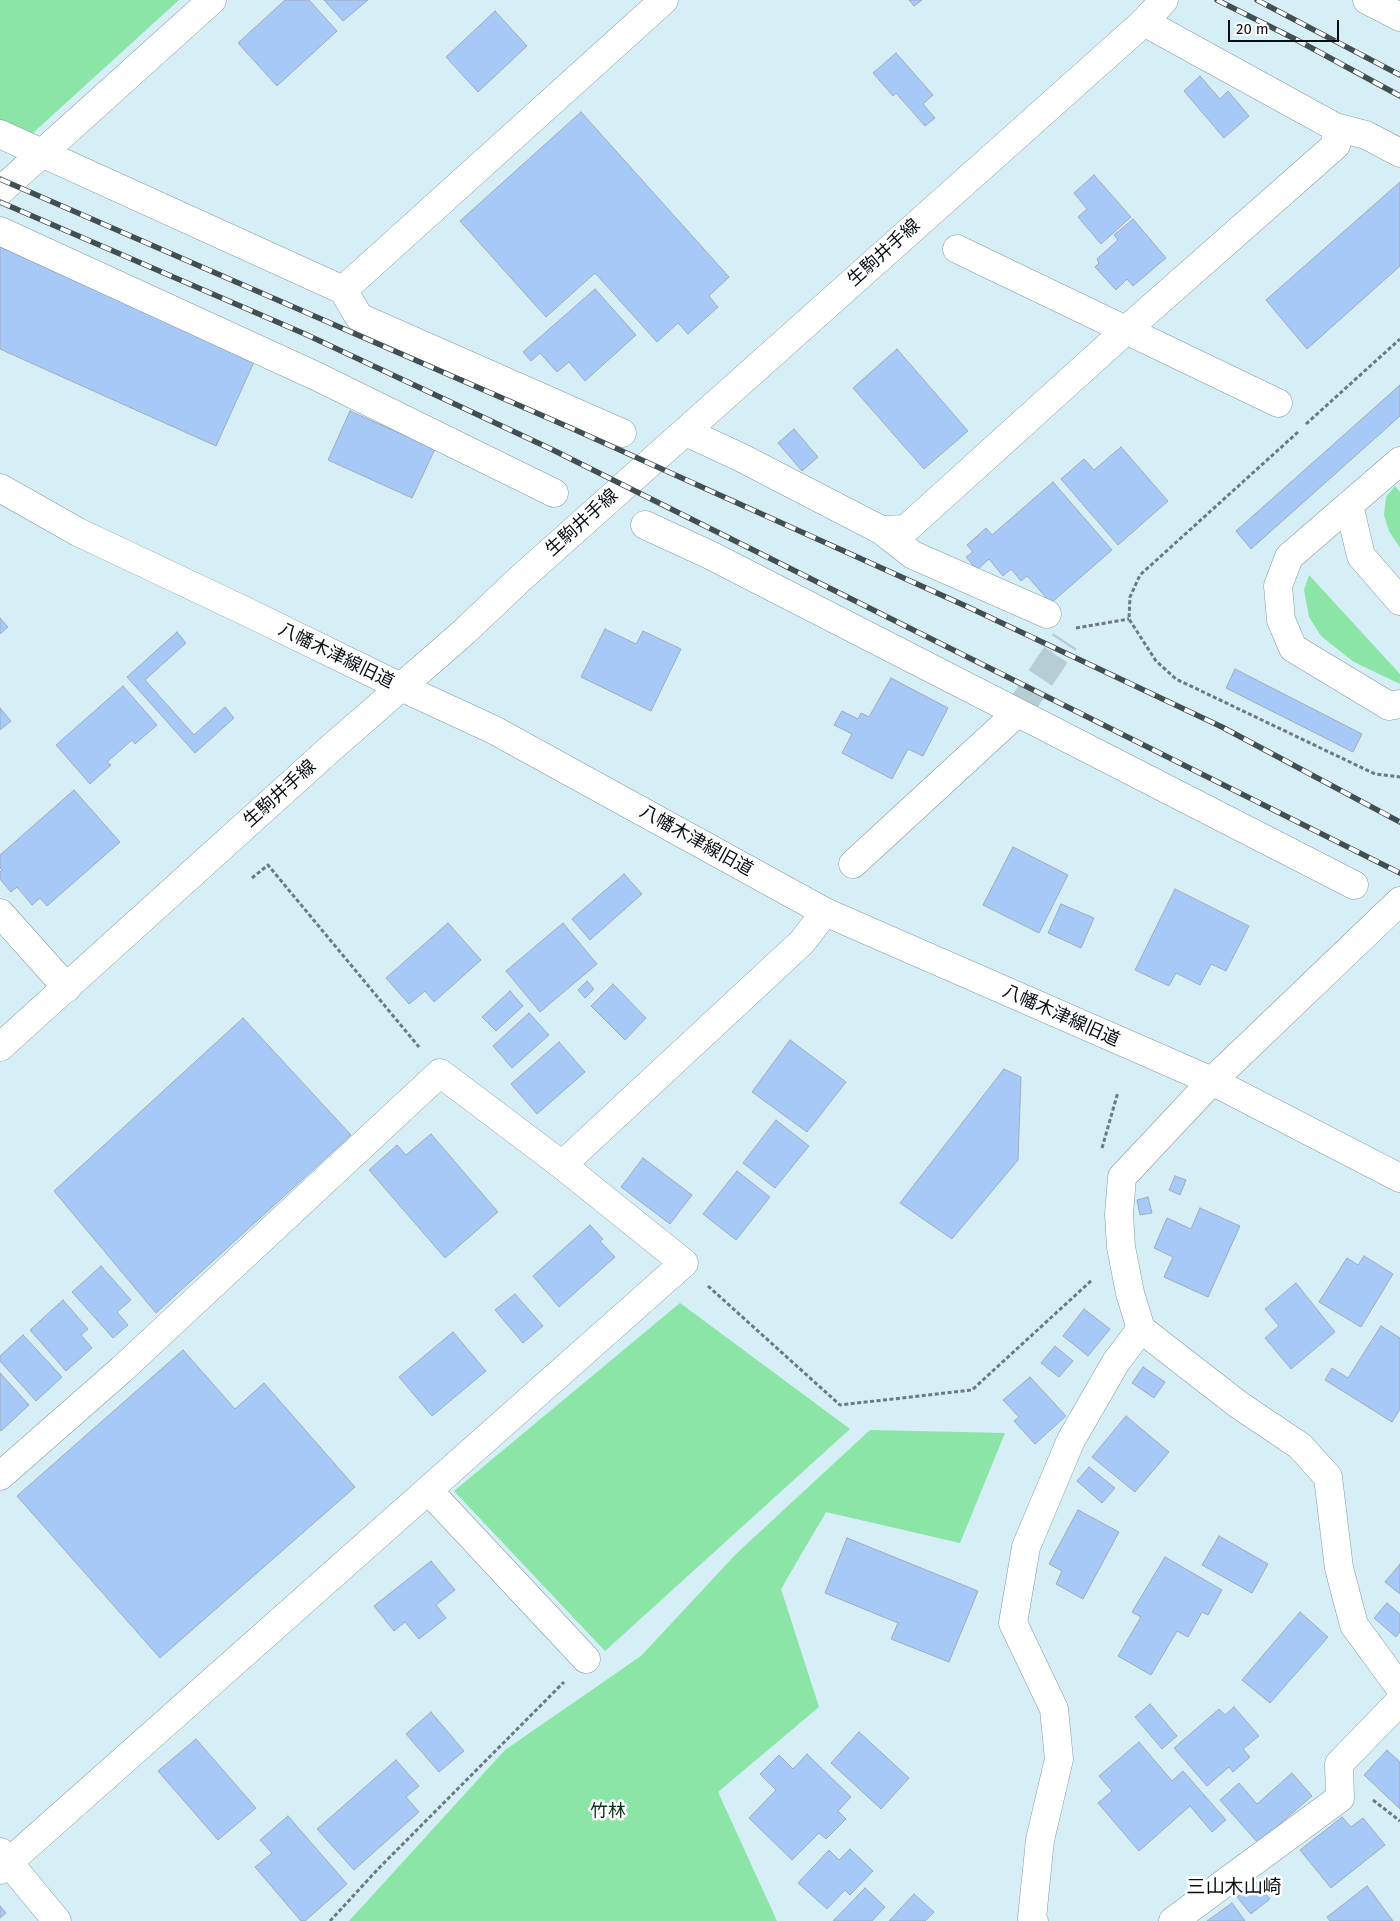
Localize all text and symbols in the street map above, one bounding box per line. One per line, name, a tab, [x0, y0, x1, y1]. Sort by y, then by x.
scale bar	[1230, 10, 1341, 42]
text: 20 m	[1236, 20, 1269, 38]
street label: 生駒井手線	[843, 215, 925, 291]
street label: 生駒井手線	[541, 485, 623, 561]
street label: 八幡木津線旧道	[275, 619, 397, 693]
street label: 生駒井手線	[239, 756, 321, 832]
street label: 八幡木津線旧道	[636, 801, 756, 881]
street label: 八幡木津線旧道	[999, 981, 1123, 1051]
park label: 竹林	[590, 1801, 626, 1823]
district label: 三山木山崎	[1187, 1877, 1281, 1899]

